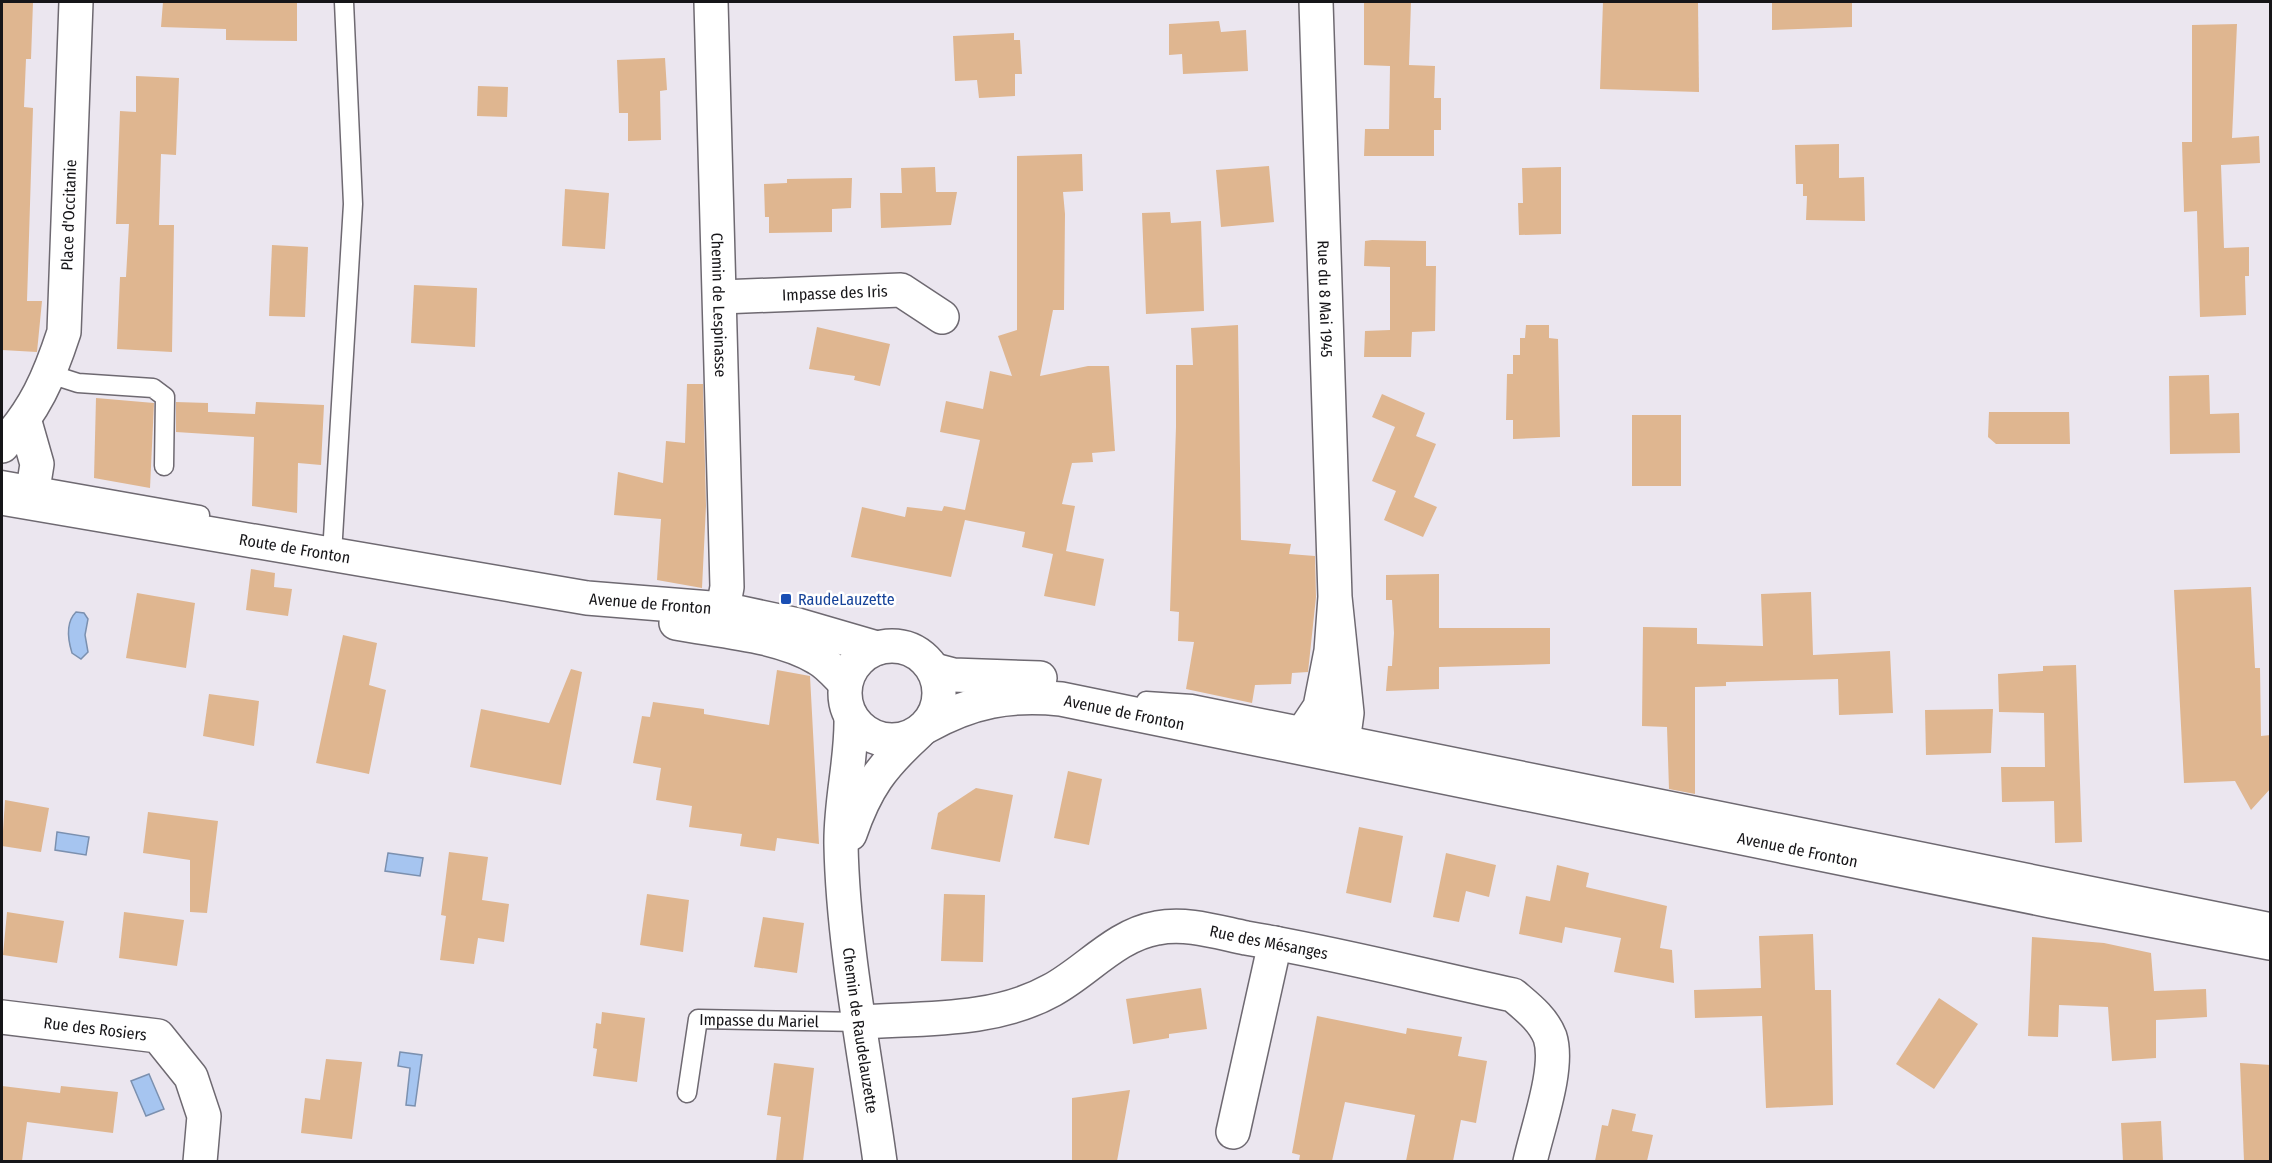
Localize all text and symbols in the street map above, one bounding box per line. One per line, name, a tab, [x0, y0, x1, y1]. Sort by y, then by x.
street label: Place d'Occitanie	[57, 159, 80, 271]
street label: Chemin de Lespinasse	[707, 232, 730, 378]
street label: Rue du 8 Mai 1945	[1314, 240, 1336, 358]
street label: Impasse des Iris	[782, 282, 888, 305]
street label: Route de Fronton	[238, 530, 352, 567]
street label: Avenue de Fronton	[588, 589, 712, 618]
place label: RaudeLauzette	[798, 590, 895, 609]
marker: RaudeLauzette	[779, 592, 793, 606]
street label: Avenue de Fronton	[1063, 691, 1186, 734]
street label: Avenue de Fronton	[1736, 828, 1859, 871]
street label: Rue des Mésanges	[1208, 921, 1330, 963]
street label: Chemin de Raudelauzette	[839, 947, 882, 1115]
street label: Impasse du Mariel	[699, 1010, 819, 1031]
street label: Rue des Rosiers	[43, 1013, 148, 1045]

